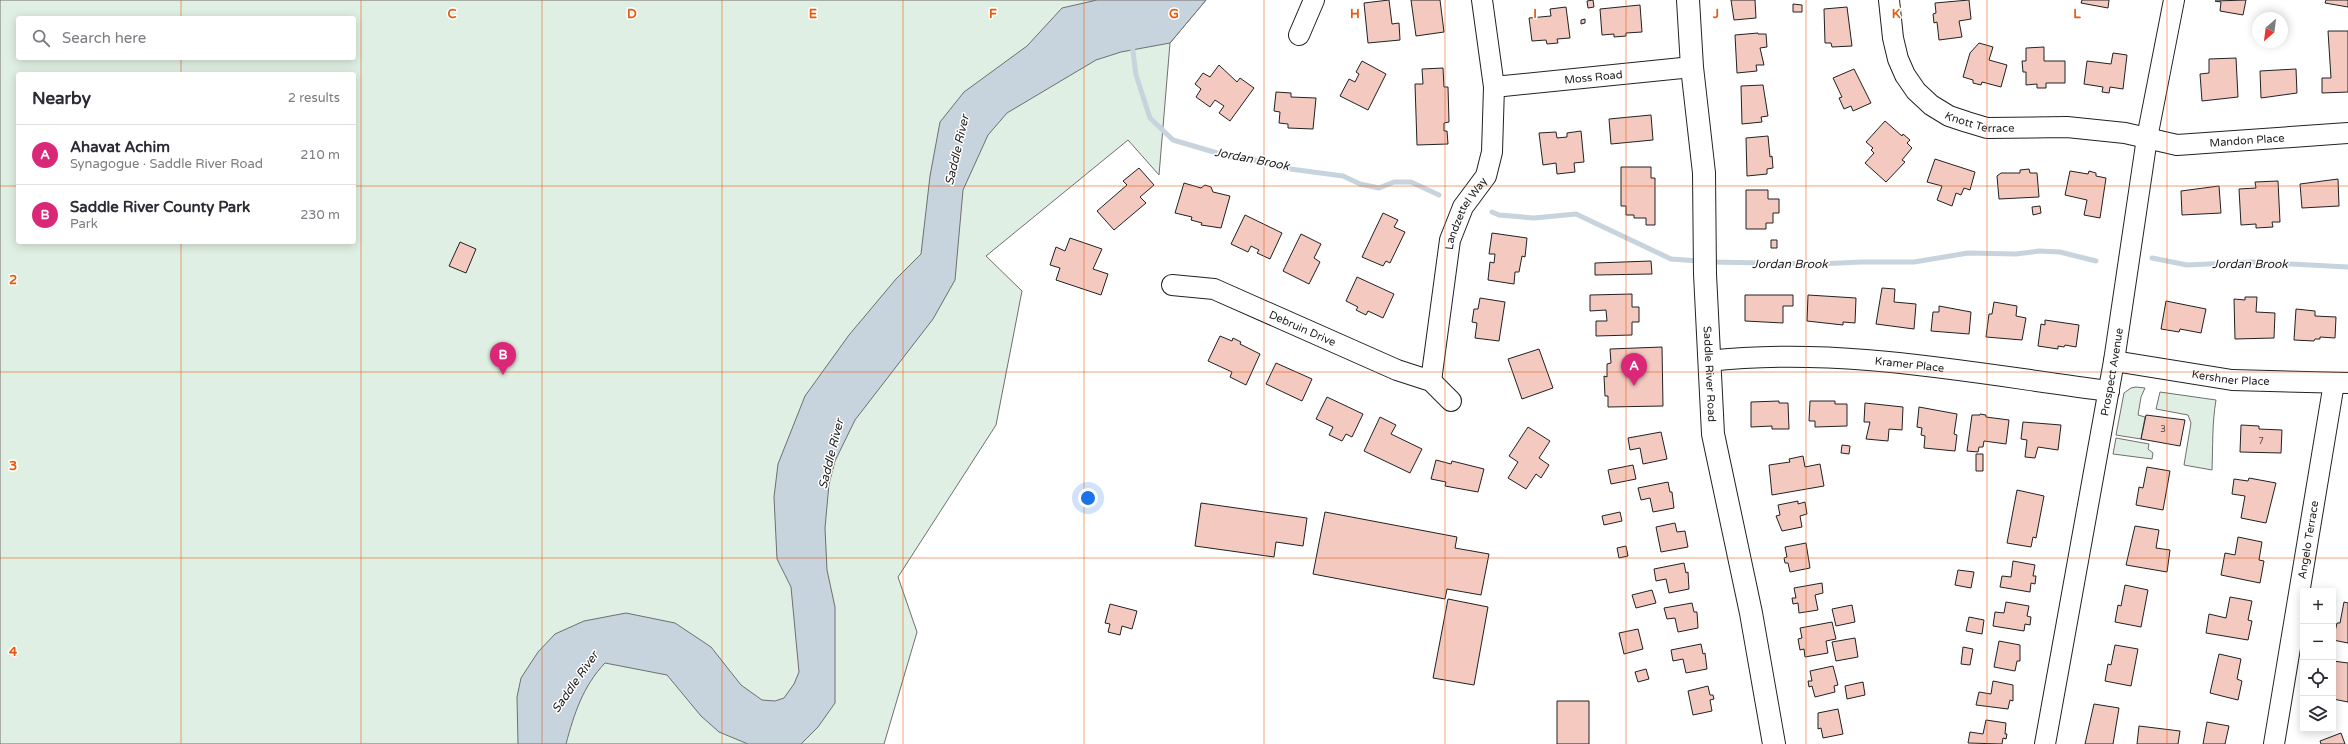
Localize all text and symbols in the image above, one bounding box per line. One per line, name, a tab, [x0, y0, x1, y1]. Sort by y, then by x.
text: C	[447, 6, 457, 22]
text: D	[627, 6, 637, 22]
text: E	[809, 6, 817, 22]
text: F	[989, 6, 997, 22]
text: G	[1169, 6, 1179, 22]
text: H	[1350, 6, 1360, 22]
text: I	[1533, 6, 1537, 22]
text: J	[1712, 6, 1719, 22]
text: K	[1892, 6, 1901, 22]
text: L	[2073, 6, 2081, 22]
north arrow	[2252, 12, 2288, 48]
search box	[16, 16, 356, 60]
icon: search	[30, 27, 52, 49]
text: Search here	[62, 29, 146, 47]
street label: Moss Road	[1564, 68, 1623, 86]
text: Nearby	[32, 88, 91, 109]
text: 2 results	[288, 90, 340, 106]
street label: Knott Terrace	[1942, 108, 2014, 134]
water label: Saddle River	[942, 112, 972, 186]
street label: Mandon Place	[2209, 131, 2285, 149]
text: Ahavat Achim	[70, 138, 170, 156]
water label: Jordan Brook	[1213, 145, 1292, 173]
text: A	[40, 147, 50, 163]
text: 210 m	[300, 147, 340, 163]
text: Synagogue · Saddle River Road	[70, 156, 263, 172]
street label: Landzettel Way	[1442, 174, 1490, 250]
text: Saddle River County Park	[70, 198, 250, 216]
text: B	[40, 207, 50, 223]
text: 230 m	[300, 207, 340, 223]
text: Park	[70, 216, 98, 232]
water label: Jordan Brook	[1752, 257, 1829, 271]
water label: Jordan Brook	[2212, 257, 2289, 271]
text: 2	[9, 272, 17, 288]
street label: Debruin Drive	[1267, 308, 1338, 349]
street label: Saddle River Road	[1701, 326, 1719, 422]
street label: Prospect Avenue	[2098, 327, 2125, 417]
pin: B	[490, 342, 516, 375]
pin: A	[1621, 353, 1647, 386]
street label: Kramer Place	[1874, 354, 1945, 375]
street label: Kershner Place	[2191, 367, 2270, 387]
water label: Saddle River	[816, 416, 847, 490]
house number: 3	[2160, 424, 2166, 435]
house number: 7	[2258, 436, 2264, 447]
text: 3	[9, 458, 17, 474]
your location	[1078, 488, 1098, 508]
street label: Angelo Terrace	[2295, 500, 2321, 580]
map controls	[2300, 588, 2336, 732]
button: +	[2300, 588, 2336, 624]
button: −	[2300, 624, 2336, 660]
text: 4	[9, 644, 18, 660]
water label: Saddle River	[549, 648, 602, 715]
button: locate	[2300, 660, 2336, 696]
button: layers	[2300, 696, 2336, 732]

